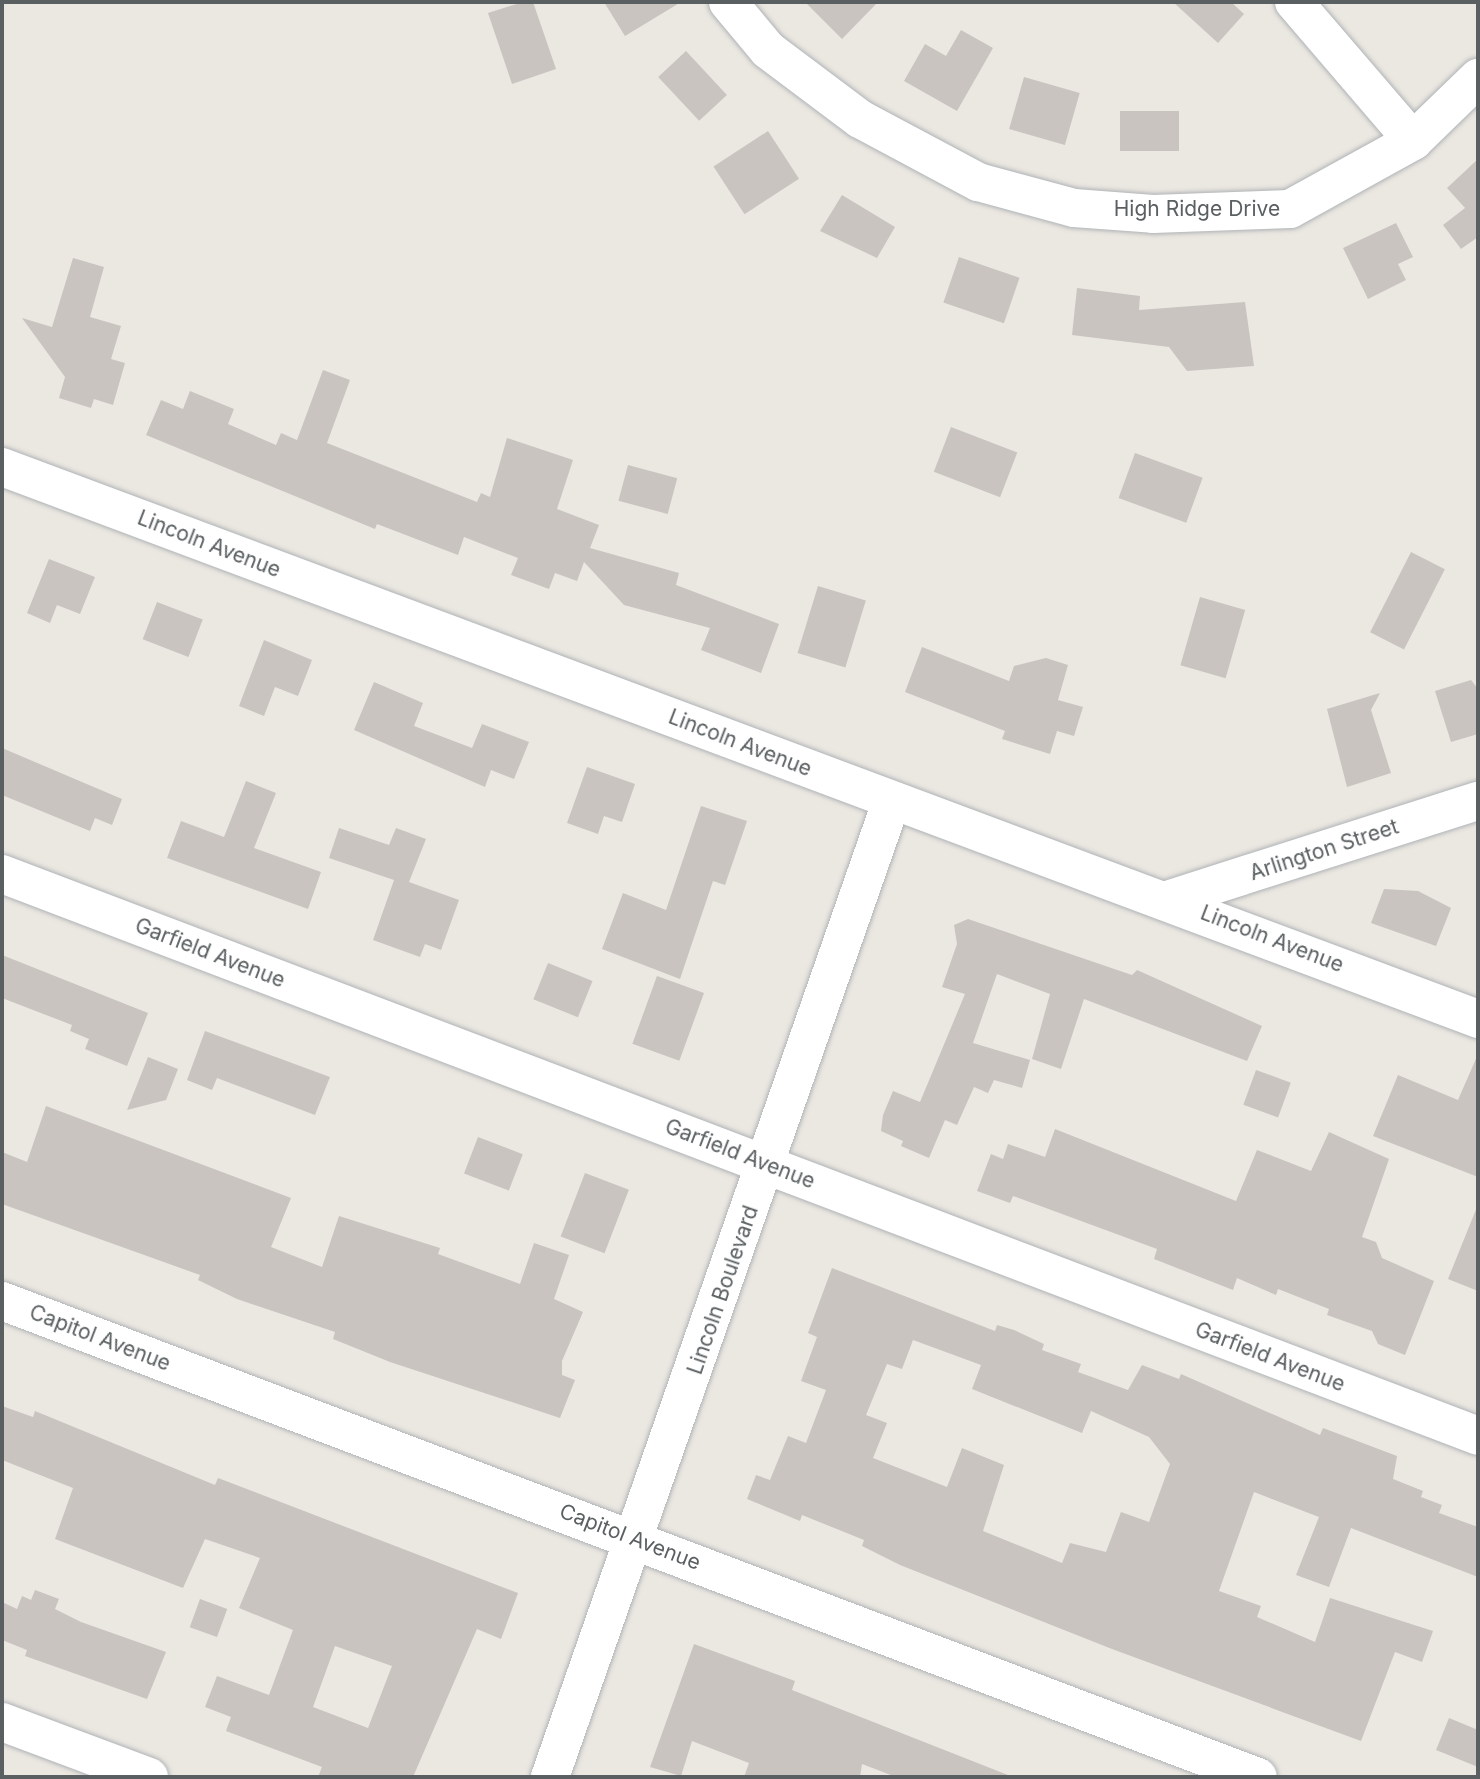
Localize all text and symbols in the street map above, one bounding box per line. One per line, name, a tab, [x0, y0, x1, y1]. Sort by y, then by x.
street label: High Ridge Drive	[1114, 196, 1280, 222]
street label: Lincoln Avenue	[134, 505, 284, 583]
street label: Lincoln Avenue	[665, 704, 815, 782]
street label: Arlington Street	[1246, 814, 1402, 886]
street label: Lincoln Avenue	[1197, 900, 1347, 978]
street label: Garfield Avenue	[132, 913, 288, 993]
street label: Garfield Avenue	[662, 1114, 818, 1194]
street label: Lincoln Boulevard	[682, 1202, 764, 1378]
street label: Capitol Avenue	[26, 1300, 174, 1376]
street label: Garfield Avenue	[1192, 1317, 1348, 1397]
street label: Capitol Avenue	[556, 1499, 704, 1575]

